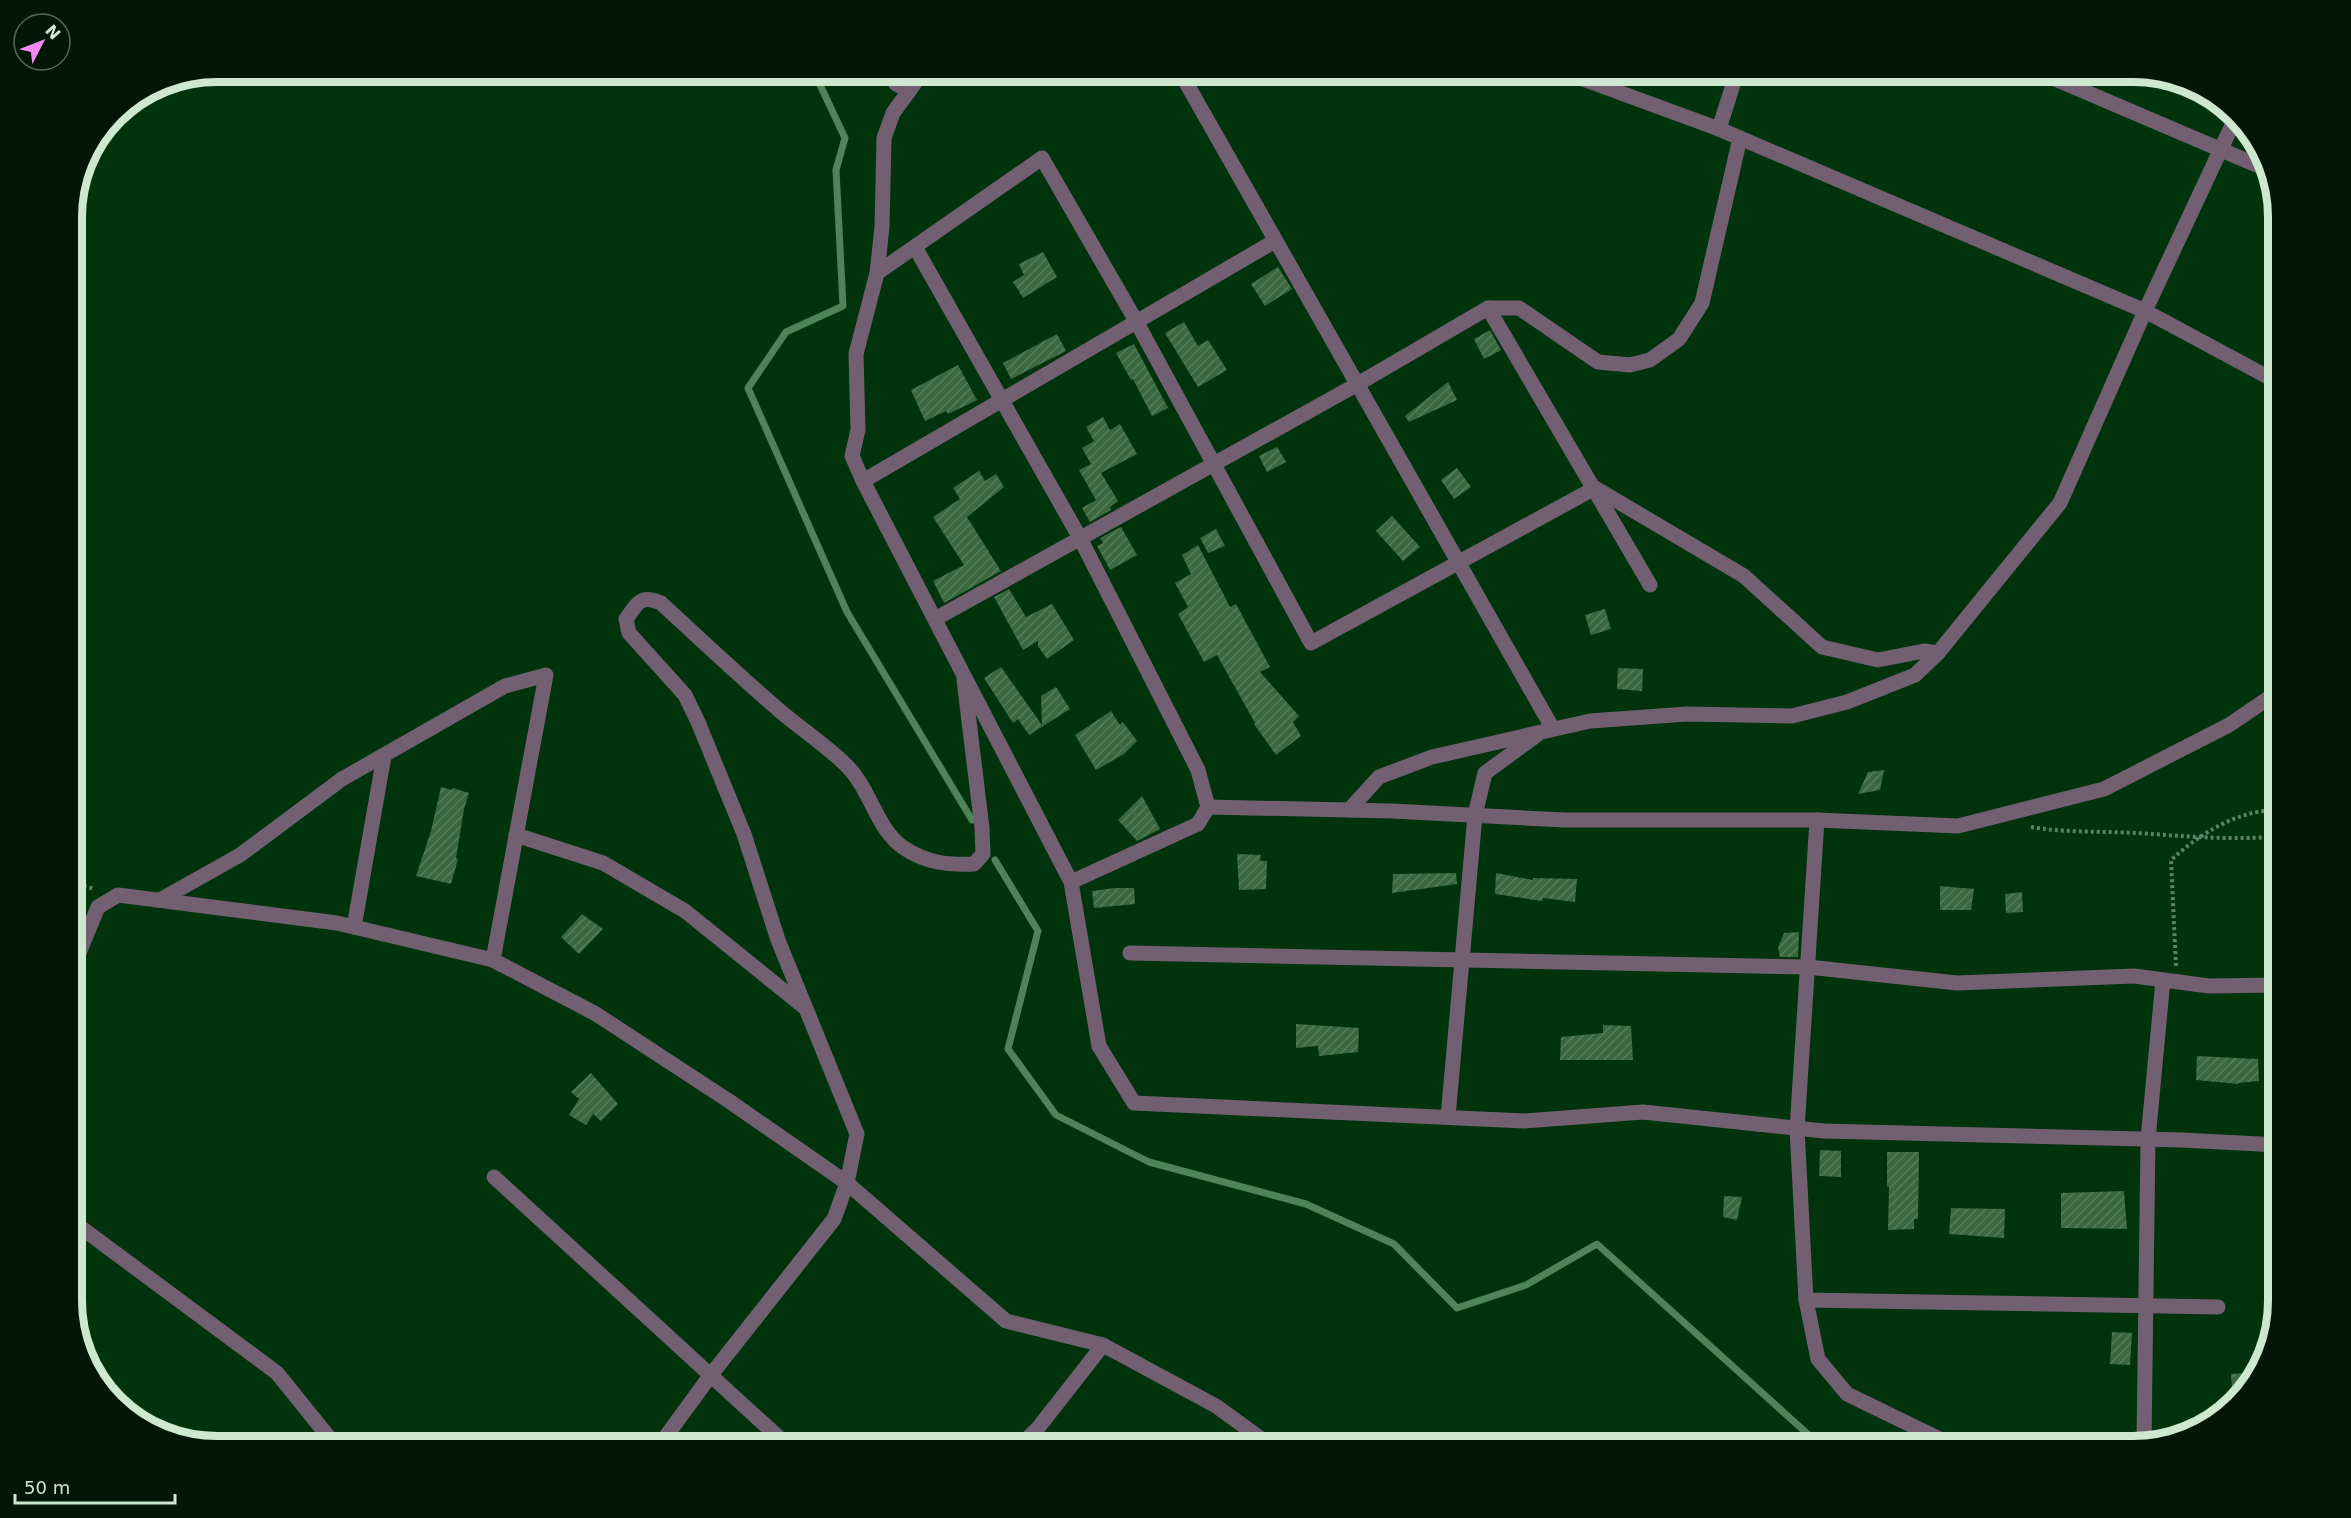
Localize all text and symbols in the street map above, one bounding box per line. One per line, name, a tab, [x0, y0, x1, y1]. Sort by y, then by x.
north arrow	[12, 12, 72, 72]
text: N	[41, 21, 64, 44]
scale bar	[15, 1467, 176, 1505]
text: 50 m	[24, 1477, 70, 1498]

